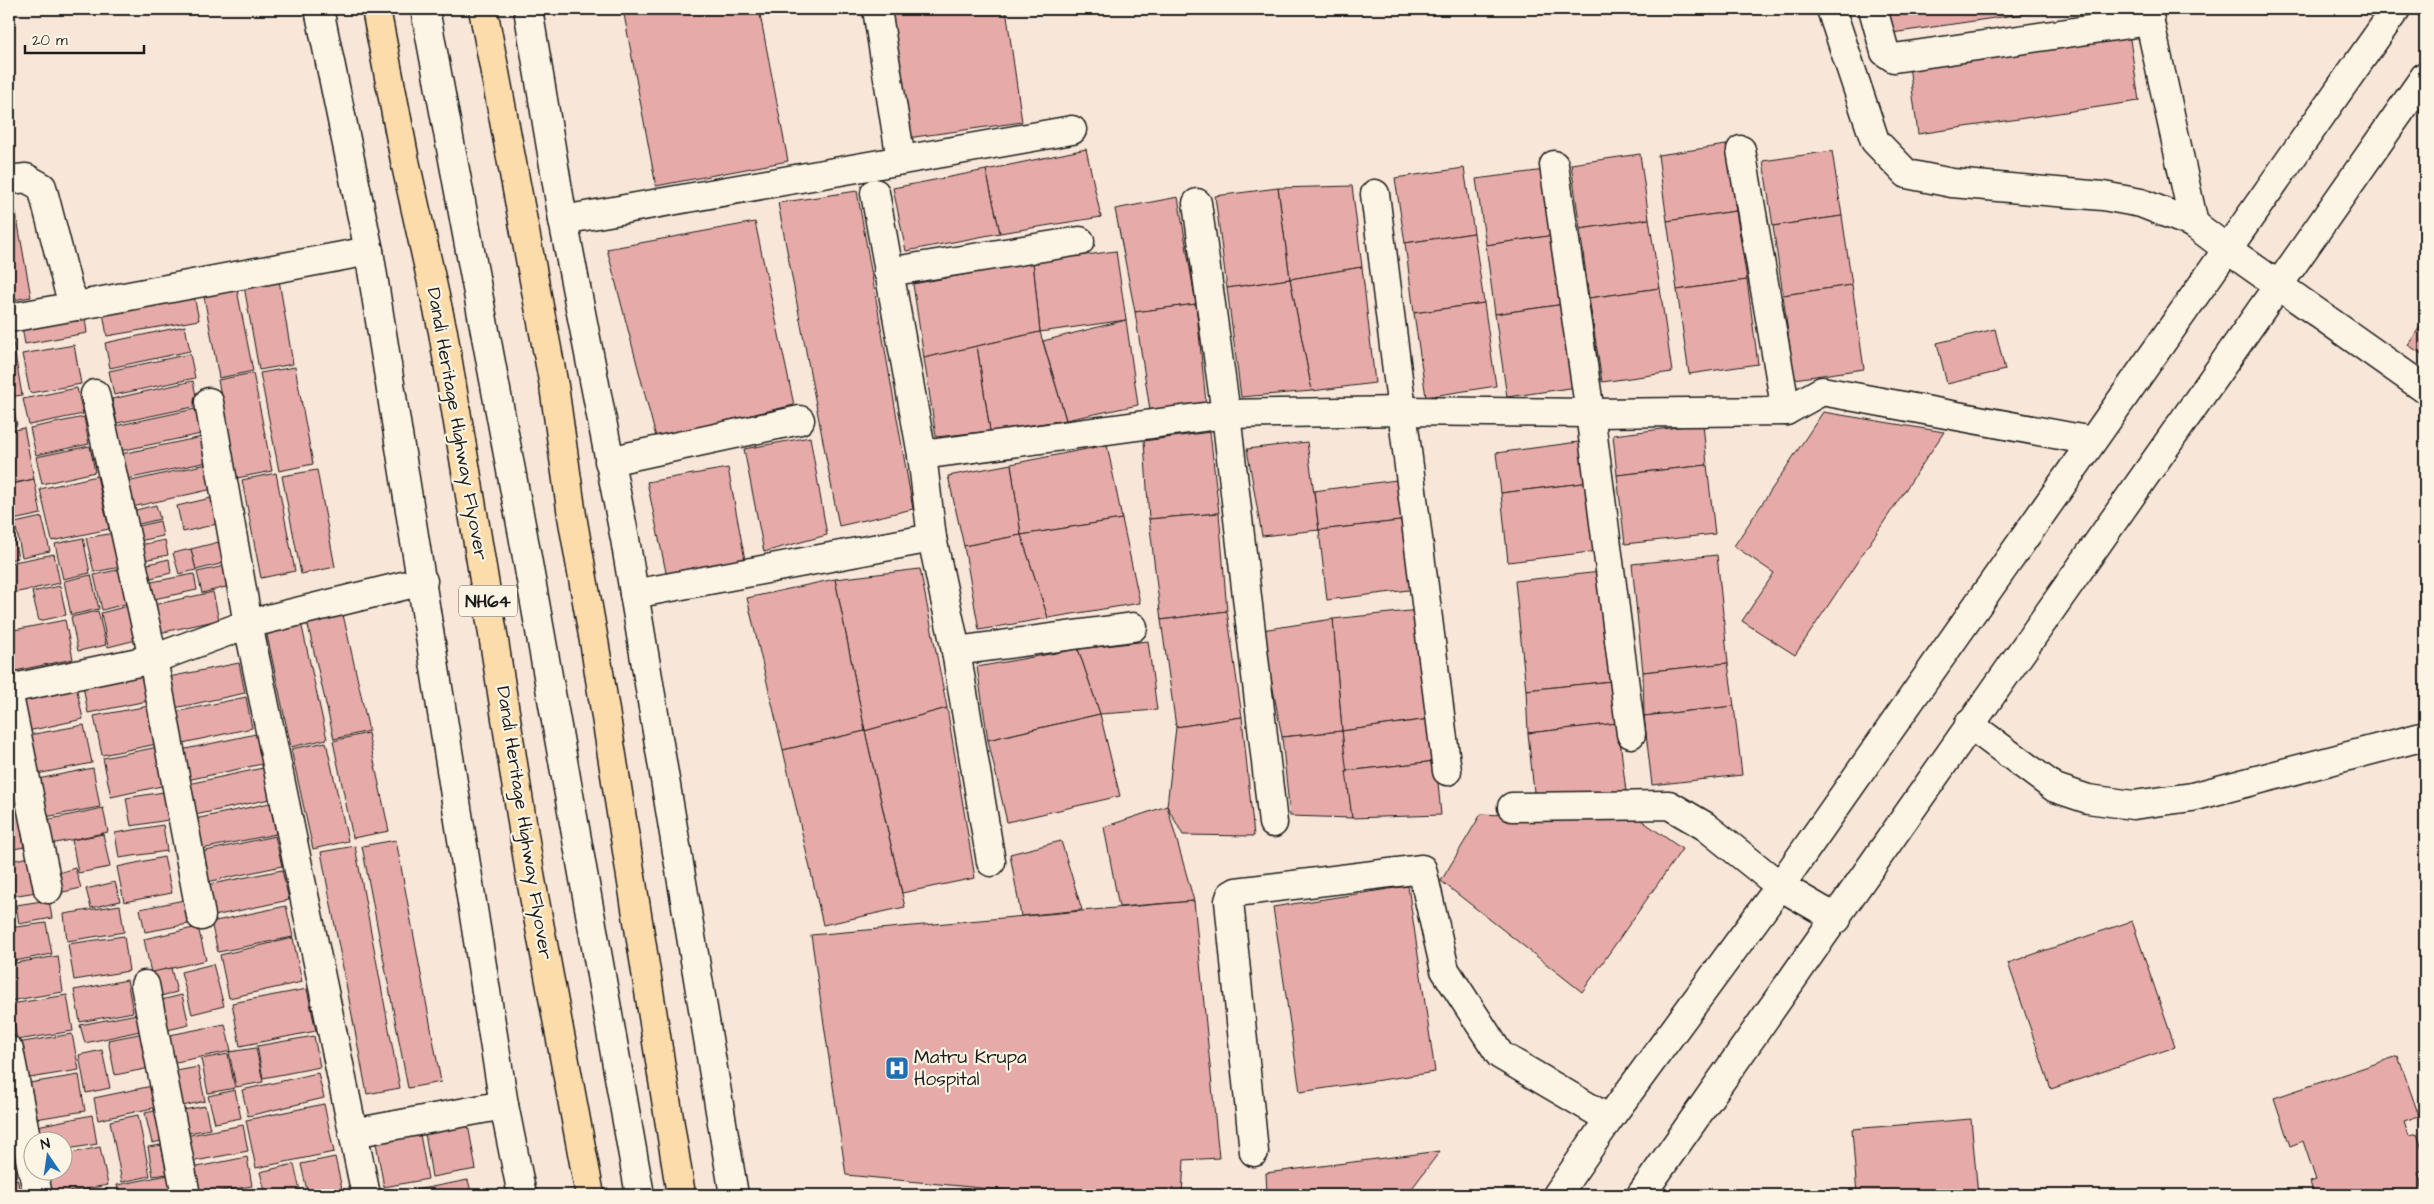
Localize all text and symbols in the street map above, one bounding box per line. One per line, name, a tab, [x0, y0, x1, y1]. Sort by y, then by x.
scale bar	[25, 22, 144, 54]
text: 20 m	[32, 30, 68, 51]
street label: Dandi Heritage Highway Flyover	[419, 286, 494, 563]
road number: NH64	[459, 586, 517, 616]
street label: Dandi Heritage Highway Flyover	[488, 684, 559, 962]
place label: Matru Krupa Hospital	[914, 1044, 1027, 1093]
hospital icon: Matru Krupa Hospital	[884, 1055, 910, 1081]
north arrow	[22, 1132, 72, 1182]
text: N	[39, 1134, 52, 1155]

